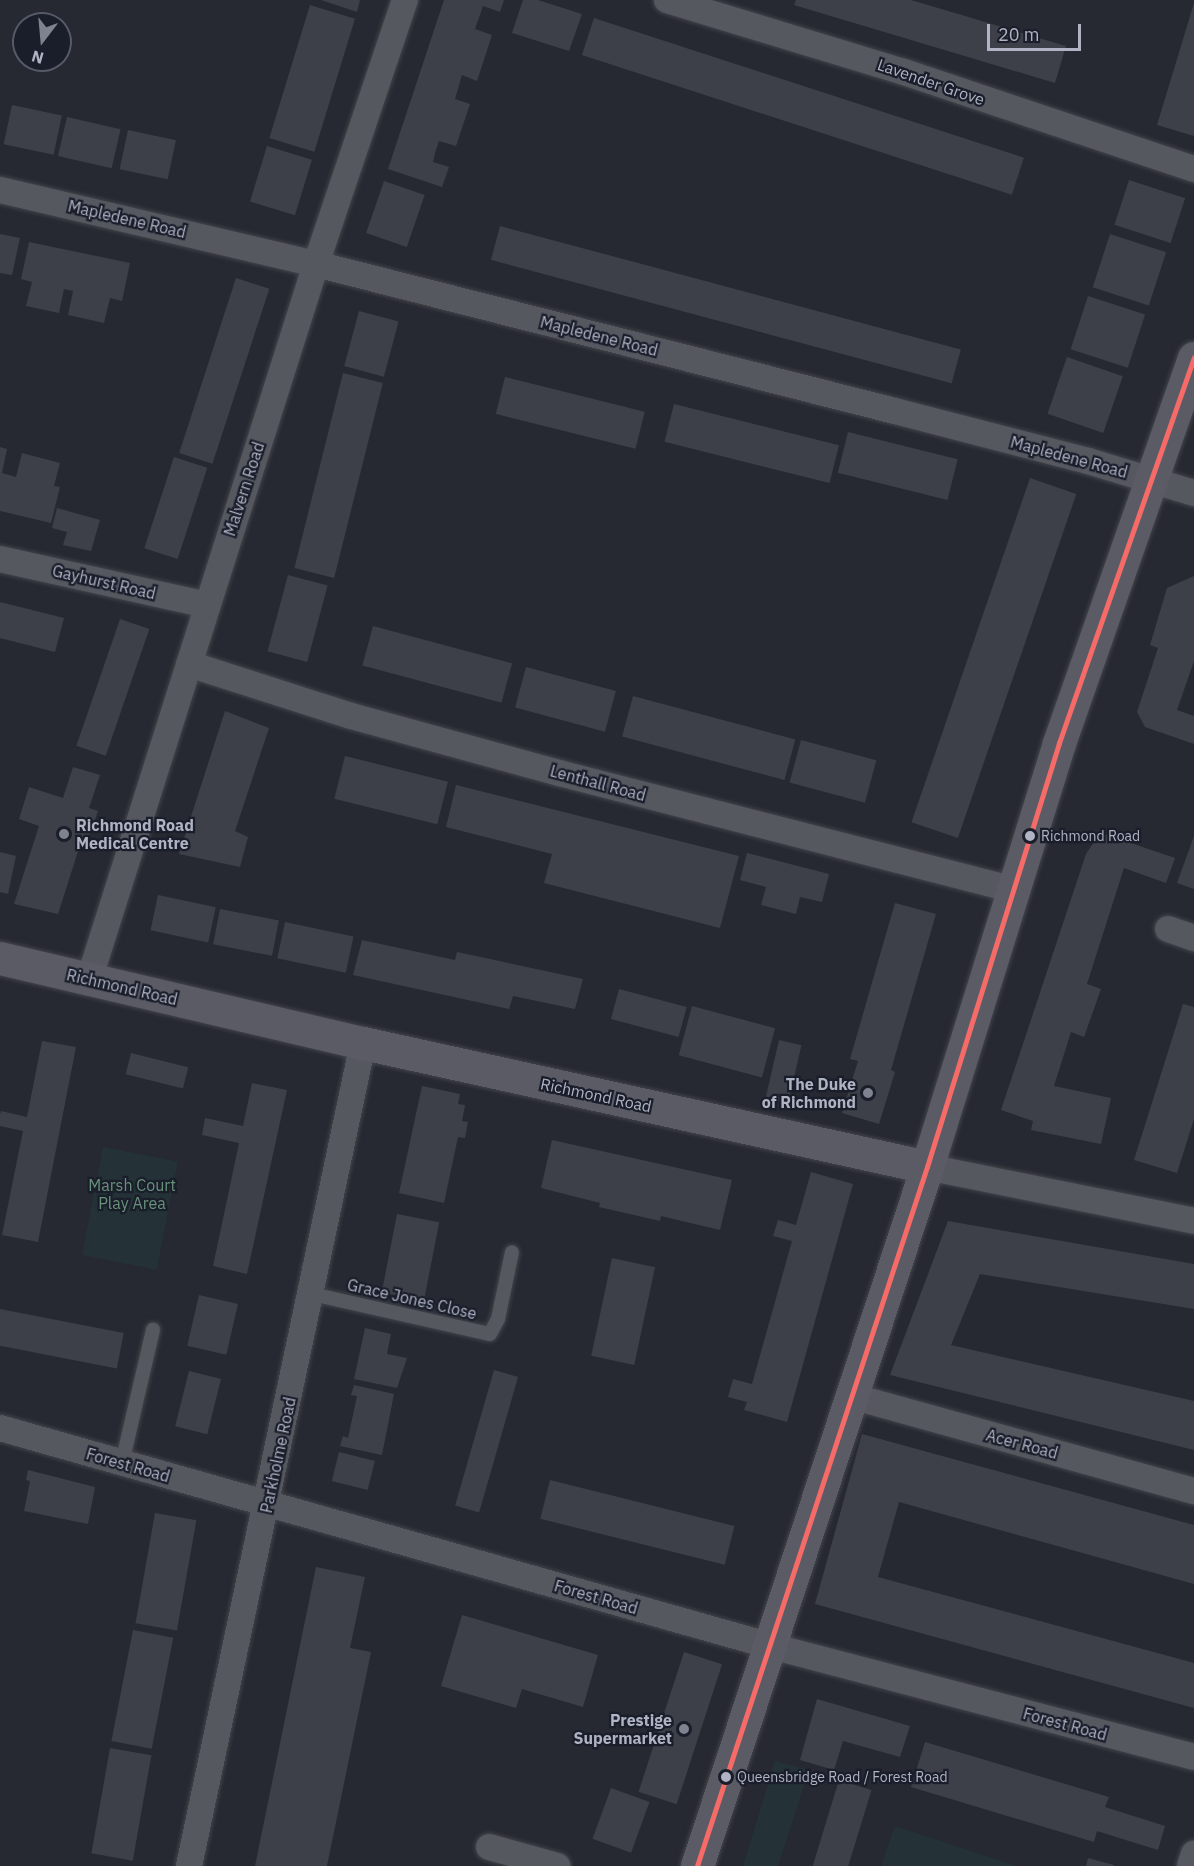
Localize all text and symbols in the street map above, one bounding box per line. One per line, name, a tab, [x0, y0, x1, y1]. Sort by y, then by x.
north arrow	[12, 12, 72, 72]
scale bar	[990, 12, 1084, 50]
text: 20 m	[998, 23, 1040, 46]
text: N	[29, 46, 46, 69]
street label: Lavender Grove	[875, 55, 987, 109]
street label: Mapledene Road	[66, 196, 188, 242]
street label: Mapledene Road	[538, 312, 660, 360]
street label: Mapledene Road	[1008, 432, 1130, 482]
street label: Malvern Road	[220, 440, 268, 538]
street label: Gayhurst Road	[50, 561, 158, 603]
street label: Lenthall Road	[548, 761, 648, 805]
place label: Richmond Road Medical Centre	[76, 815, 194, 853]
marker: Richmond Road Medical Centre	[57, 827, 71, 841]
place label: Richmond Road	[1041, 828, 1140, 844]
marker: Richmond Road	[1024, 830, 1036, 842]
street label: Richmond Road	[65, 965, 179, 1009]
street label: Richmond Road	[539, 1074, 653, 1116]
place label: The Duke of Richmond	[762, 1074, 856, 1112]
marker: The Duke of Richmond	[861, 1086, 875, 1100]
park label: Marsh Court Play Area	[88, 1175, 176, 1213]
street label: Grace Jones Close	[345, 1275, 479, 1323]
street label: Parkholme Road	[256, 1395, 300, 1515]
street label: Acer Road	[984, 1425, 1060, 1463]
street label: Forest Road	[84, 1444, 172, 1486]
street label: Forest Road	[552, 1576, 640, 1618]
street label: Forest Road	[1021, 1704, 1109, 1744]
place label: Prestige Supermarket	[574, 1710, 672, 1748]
marker: Prestige Supermarket	[677, 1722, 691, 1736]
place label: Queensbridge Road / Forest Road	[737, 1769, 948, 1785]
marker: Queensbridge Road / Forest Road	[720, 1771, 732, 1783]

